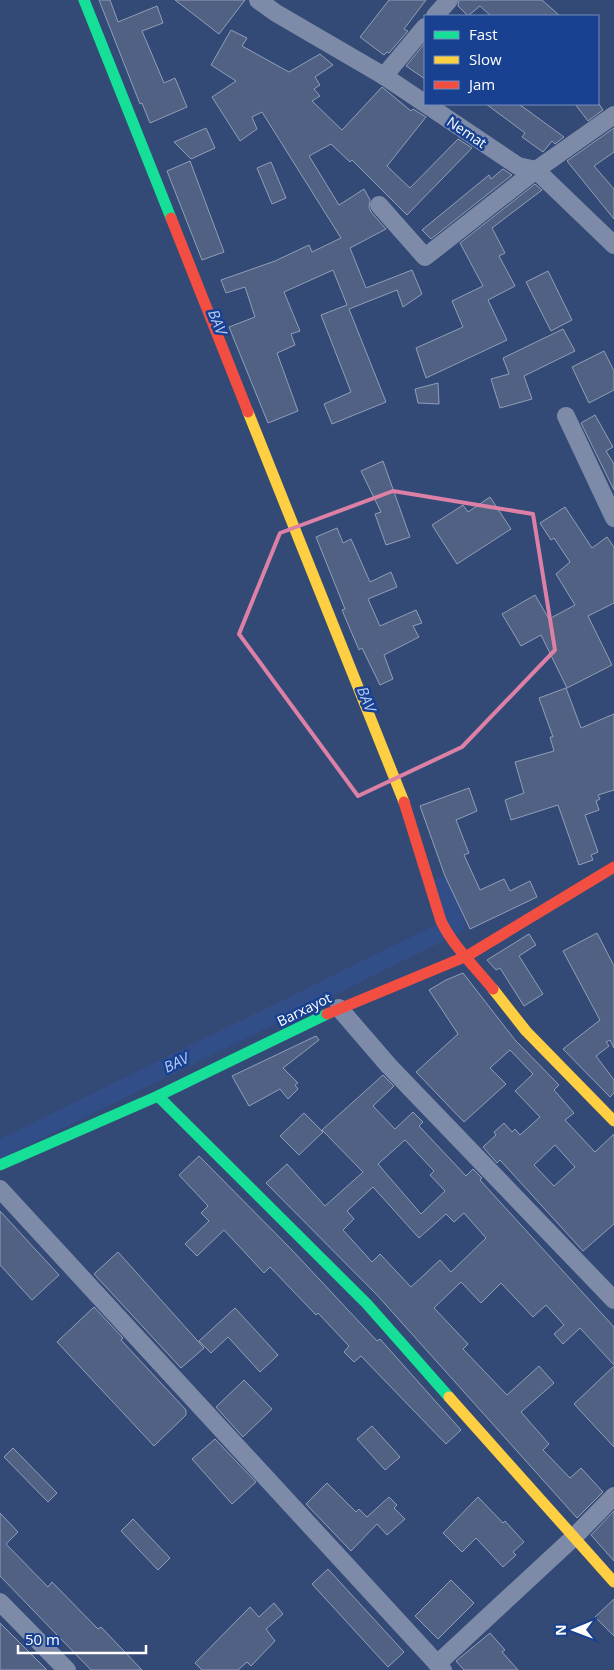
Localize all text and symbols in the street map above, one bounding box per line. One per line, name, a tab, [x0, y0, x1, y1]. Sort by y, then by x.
legend	[424, 15, 599, 105]
text: Fast	[469, 24, 498, 44]
text: Slow	[469, 49, 502, 69]
text: Jam	[467, 74, 495, 94]
street label: Nemat	[443, 112, 491, 152]
water label: BAV	[204, 306, 233, 339]
water label: BAV	[353, 683, 382, 716]
street label: Barxayot	[274, 988, 334, 1030]
water label: BAV	[160, 1047, 193, 1077]
north arrow	[549, 1605, 599, 1655]
scale bar	[18, 1622, 145, 1654]
text: N	[551, 1624, 570, 1636]
text: 50 m	[25, 1629, 60, 1649]

